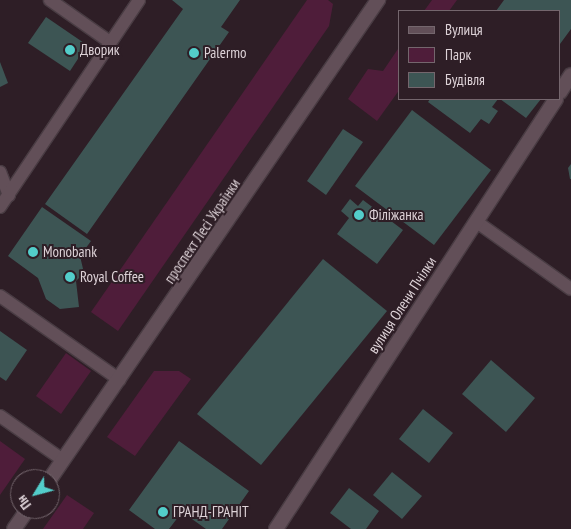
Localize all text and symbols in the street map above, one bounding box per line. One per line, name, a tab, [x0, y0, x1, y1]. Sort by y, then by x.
legend	[398, 10, 561, 100]
text: Вулиця	[445, 20, 483, 39]
place label: Дворик	[80, 41, 120, 59]
marker: Дворик	[64, 44, 76, 56]
place label: Palermo	[204, 44, 246, 62]
text: Парк	[445, 45, 471, 64]
marker: Palermo	[188, 47, 200, 59]
text: Будівля	[445, 70, 485, 89]
street label: проспект Лесі Українки	[160, 175, 244, 287]
place label: Філіжанка	[369, 206, 423, 224]
marker: Філіжанка	[353, 209, 365, 221]
place label: Monobank	[43, 243, 97, 261]
marker: Monobank	[27, 246, 39, 258]
street label: вулиця Олени Пчілки	[364, 253, 440, 357]
place label: Royal Coffee	[80, 268, 144, 286]
marker: Royal Coffee	[64, 271, 76, 283]
north arrow	[10, 469, 60, 519]
text: Пн	[13, 492, 35, 513]
place label: ГРАНД-ГРАНІТ	[173, 503, 249, 521]
marker: ГРАНД-ГРАНІТ	[157, 506, 169, 518]

